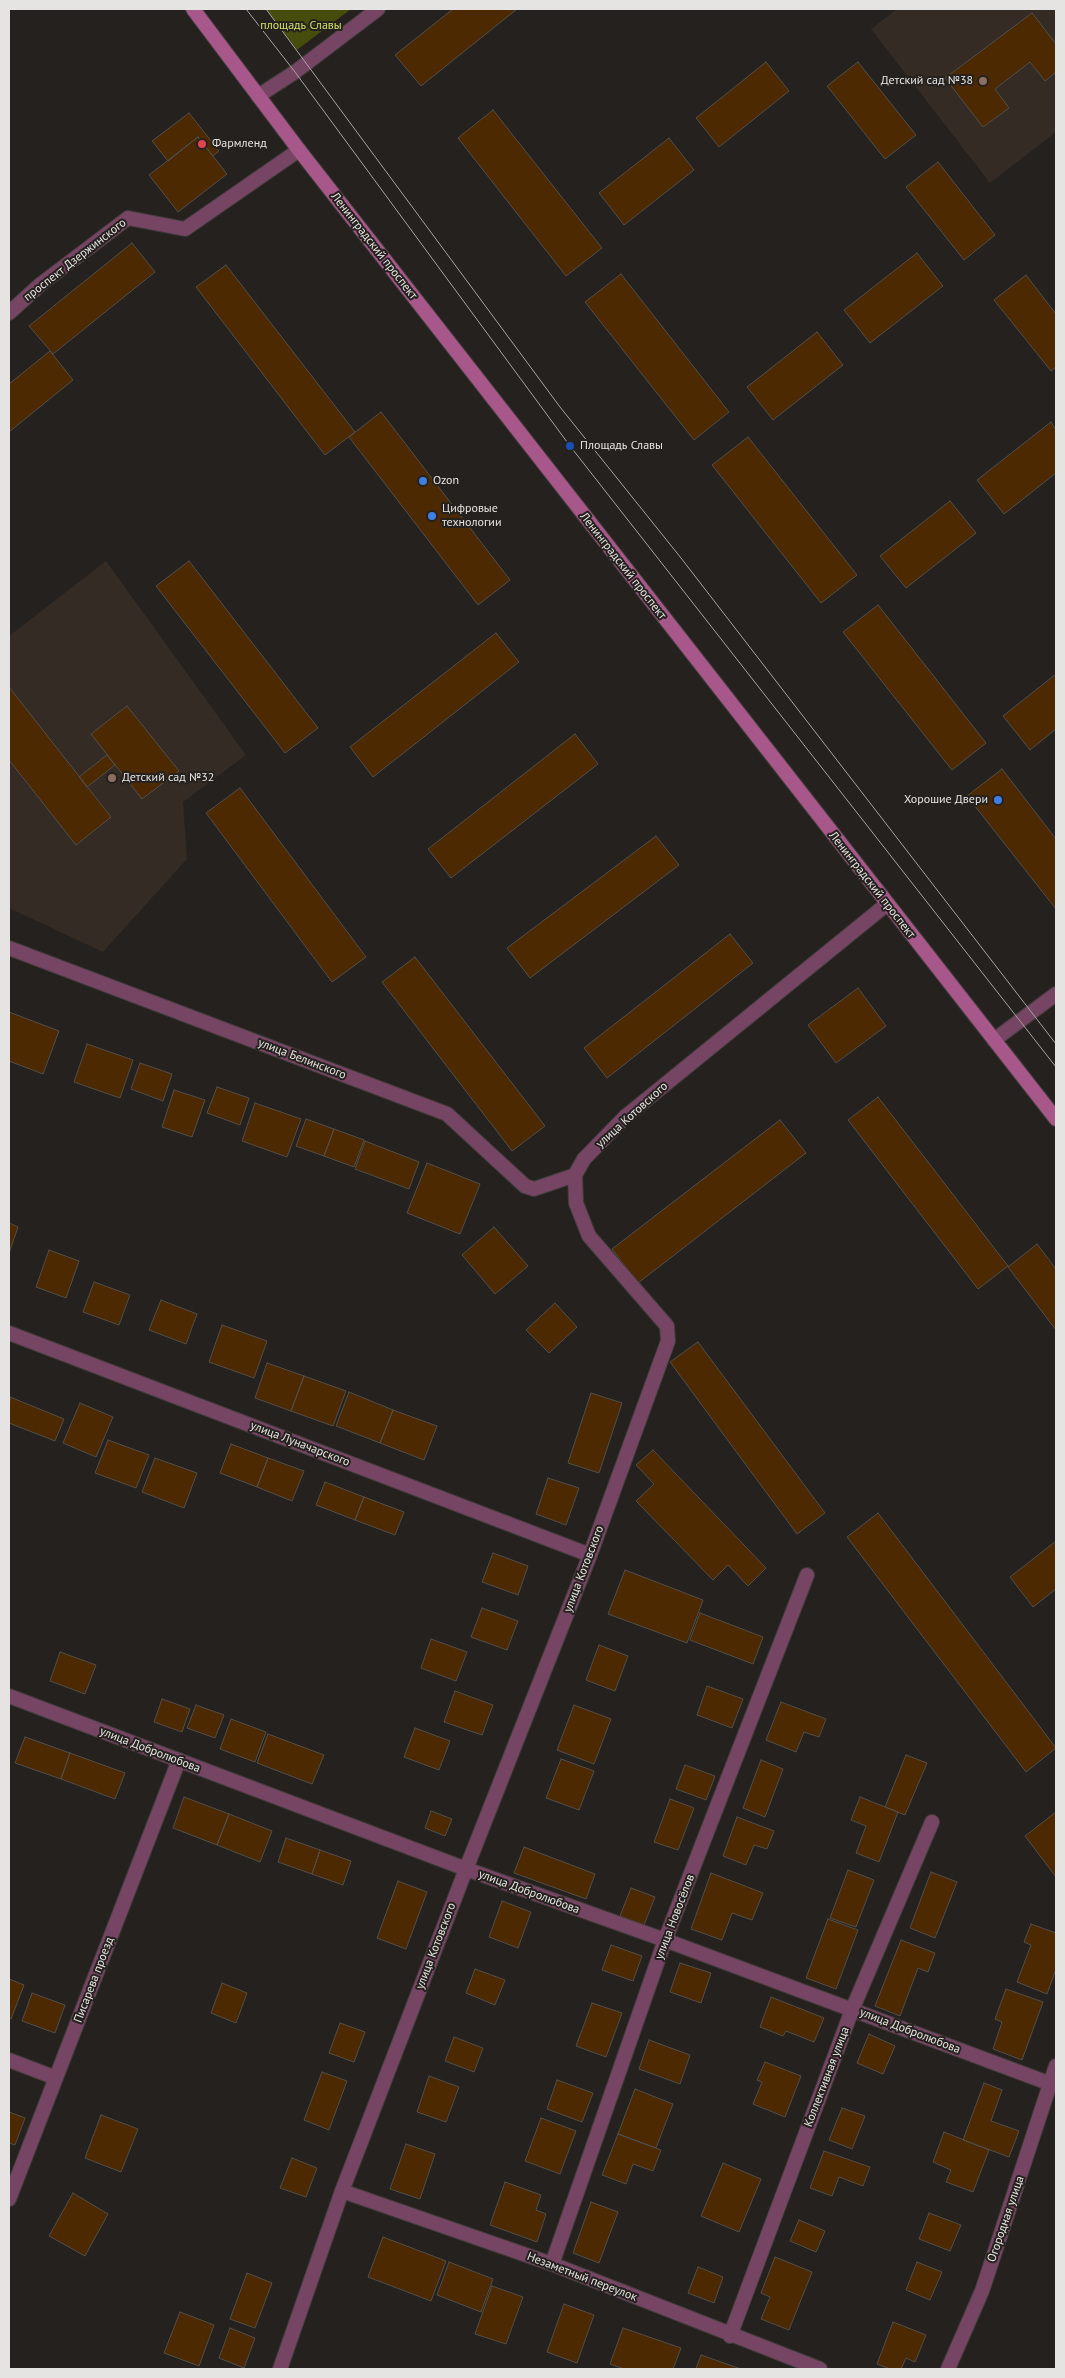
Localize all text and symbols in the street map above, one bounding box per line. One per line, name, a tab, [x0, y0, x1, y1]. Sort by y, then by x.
park label: площадь Славы	[260, 19, 342, 33]
place label: Детский сад №38	[881, 74, 973, 88]
marker: Детский сад №38	[977, 75, 989, 87]
place label: Фармленд	[212, 137, 267, 151]
marker: Фармленд	[196, 138, 208, 150]
street label: Ленинградский проспект	[328, 190, 420, 302]
street label: проспект Дзержинского	[21, 216, 129, 304]
place label: Площадь Славы	[580, 439, 663, 453]
marker: Площадь Славы	[564, 440, 576, 452]
place label: Ozon	[433, 474, 459, 488]
marker: Ozon	[417, 475, 429, 487]
place label: Цифровые технологии	[442, 502, 501, 530]
marker: Цифровые технологии	[426, 510, 438, 522]
street label: Ленинградский проспект	[577, 510, 669, 622]
place label: Детский сад №32	[122, 771, 214, 785]
marker: Детский сад №32	[106, 772, 118, 784]
place label: Хорошие Двери	[904, 793, 988, 807]
marker: Хорошие Двери	[992, 794, 1004, 806]
street label: Ленинградский проспект	[826, 829, 918, 941]
street label: улица Белинского	[256, 1036, 348, 1082]
street label: улица Котовского	[593, 1079, 671, 1151]
street label: улица Луначарского	[248, 1418, 352, 1470]
street label: улица Котовского	[561, 1524, 607, 1614]
street label: улица Добролюбова	[98, 1724, 202, 1776]
street label: улица Добролюбова	[476, 1867, 582, 1917]
street label: улица Новосёлов	[652, 1872, 698, 1962]
street label: улица Котовского	[413, 1901, 459, 1991]
street label: Писарева проезд	[71, 1935, 117, 2025]
street label: улица Добролюбова	[858, 2005, 962, 2057]
street label: Коллективная улица	[801, 2025, 853, 2129]
street label: Огородная улица	[985, 2174, 1027, 2264]
street label: Незаметный переулок	[525, 2249, 639, 2305]

